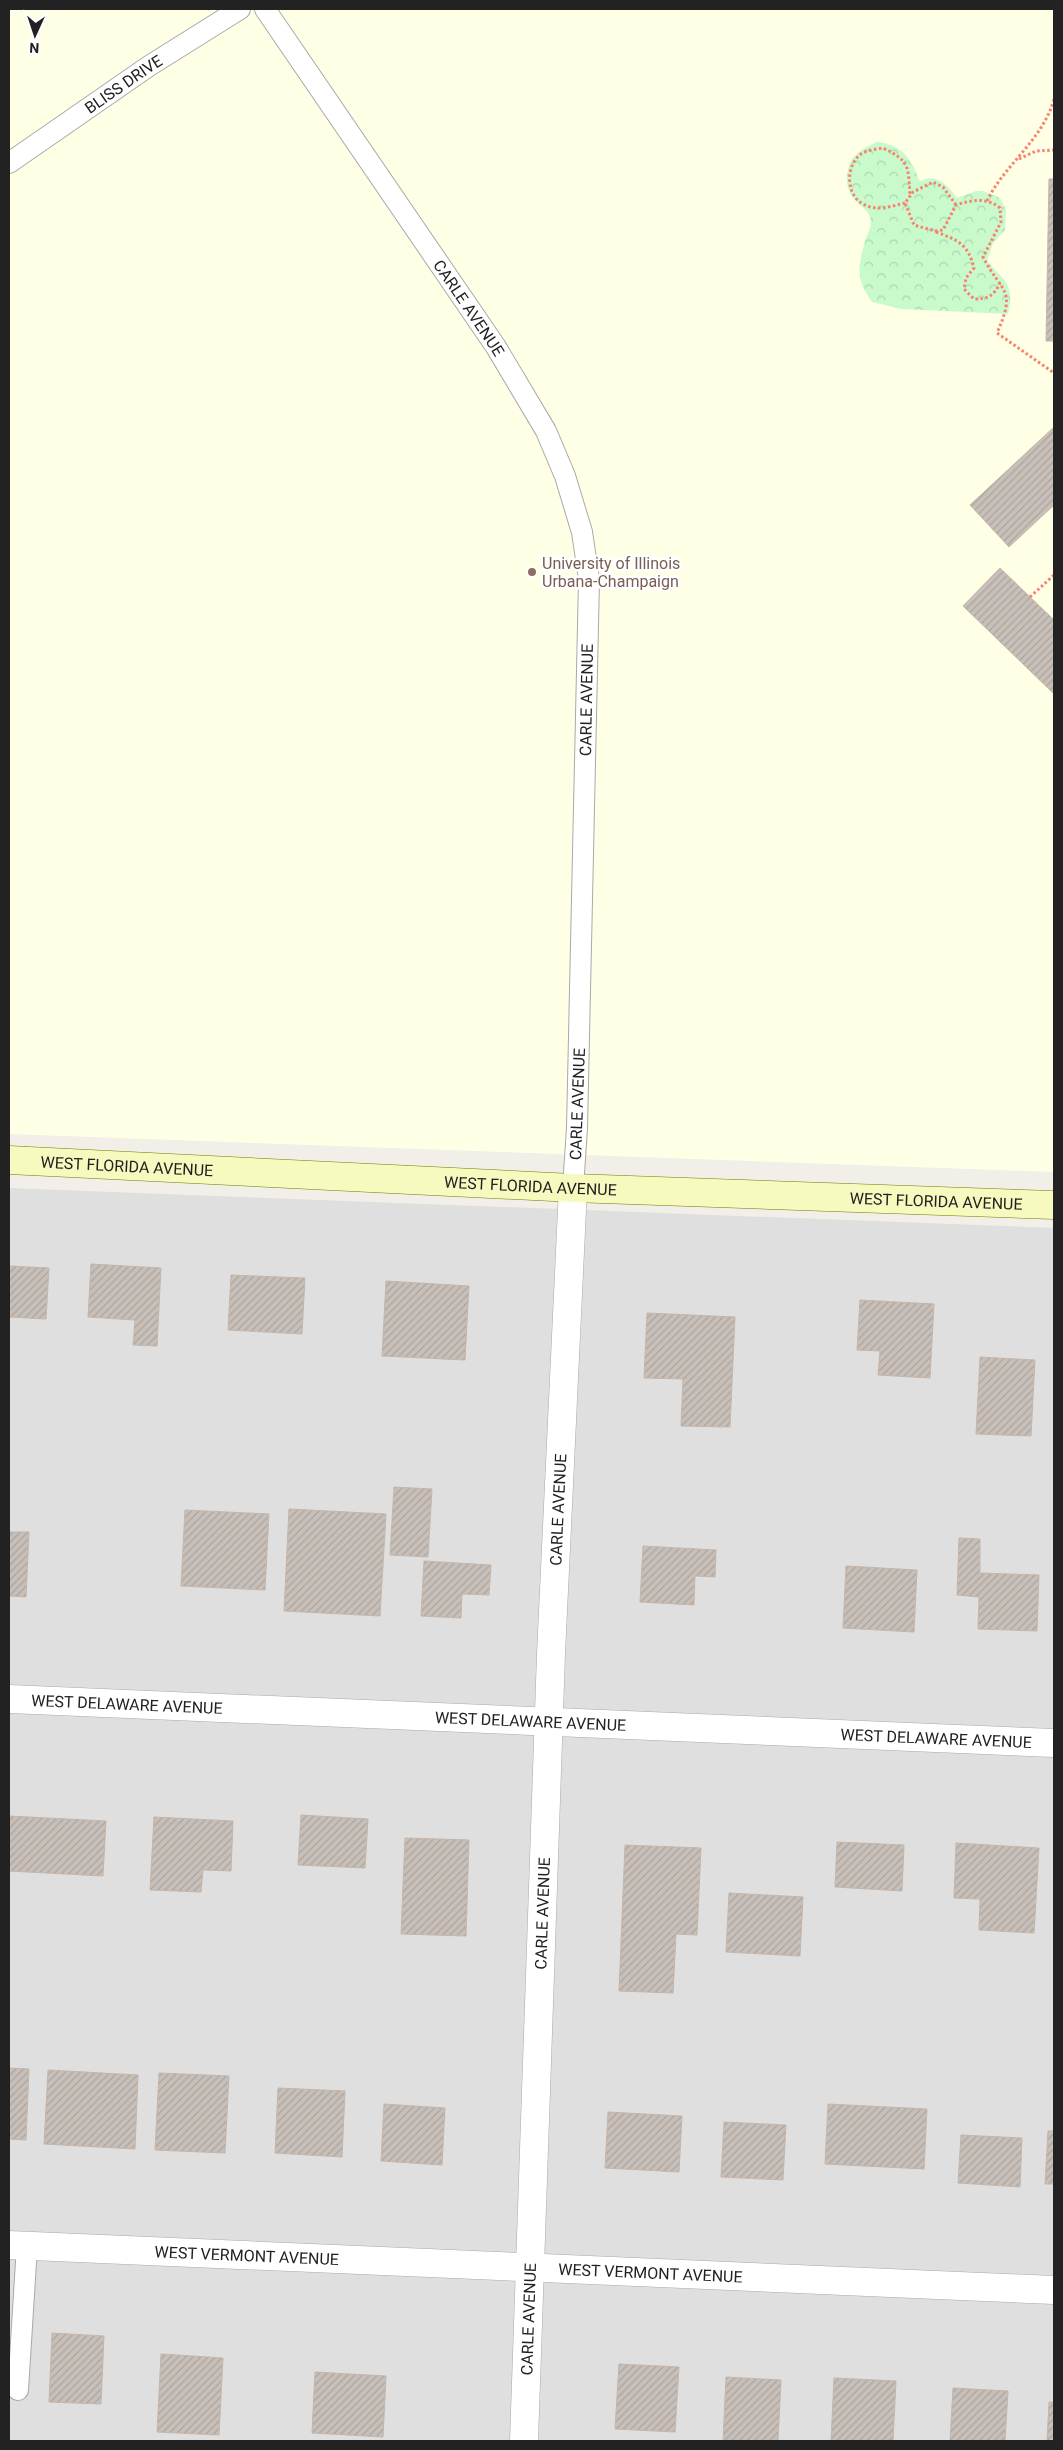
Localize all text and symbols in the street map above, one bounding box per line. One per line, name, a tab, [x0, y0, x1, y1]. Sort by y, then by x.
north arrow	[10, 10, 60, 60]
text: N	[29, 40, 40, 56]
street label: BLISS DRIVE	[81, 51, 166, 118]
street label: CARLE AVENUE	[429, 256, 508, 360]
place label: University of Illinois Urbana-Champaign	[542, 554, 680, 591]
marker: University of Illinois Urbana-Champaign	[526, 566, 538, 578]
street label: CARLE AVENUE	[576, 644, 597, 756]
street label: CARLE AVENUE	[566, 1048, 589, 1160]
street label: WEST FLORIDA AVENUE	[40, 1153, 214, 1180]
street label: WEST FLORIDA AVENUE	[444, 1173, 617, 1200]
street label: WEST FLORIDA AVENUE	[849, 1189, 1023, 1214]
street label: CARLE AVENUE	[546, 1453, 570, 1566]
street label: WEST DELAWARE AVENUE	[31, 1691, 223, 1718]
street label: WEST DELAWARE AVENUE	[434, 1708, 627, 1735]
street label: WEST DELAWARE AVENUE	[840, 1725, 1032, 1752]
street label: CARLE AVENUE	[531, 1857, 554, 1970]
street label: WEST VERMONT AVENUE	[154, 2242, 339, 2269]
street label: WEST VERMONT AVENUE	[558, 2260, 743, 2287]
street label: CARLE AVENUE	[517, 2263, 540, 2376]

